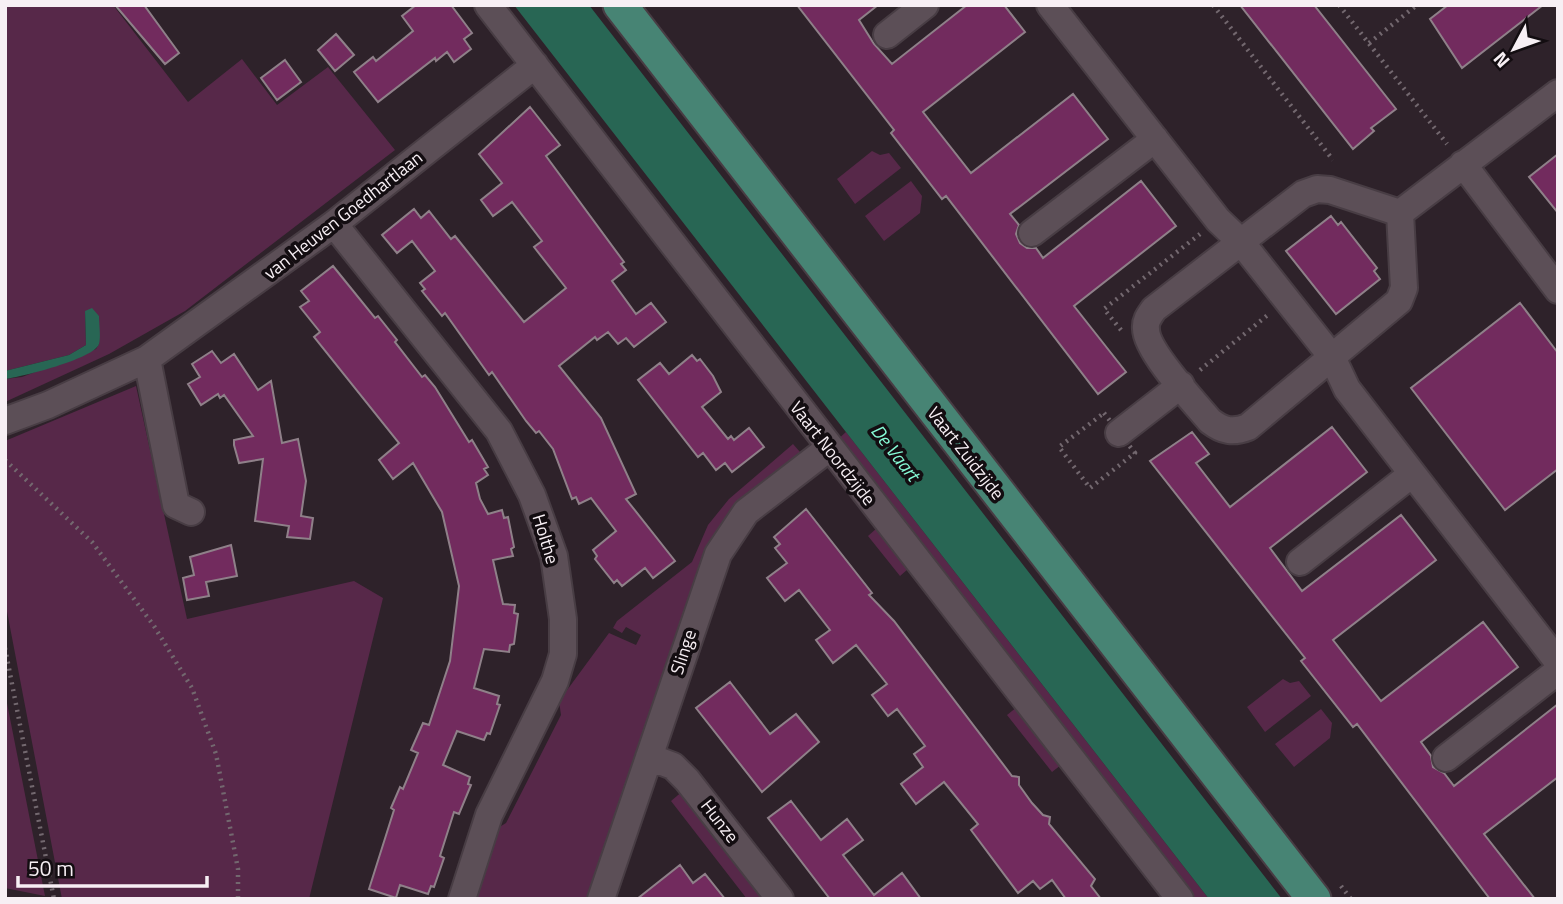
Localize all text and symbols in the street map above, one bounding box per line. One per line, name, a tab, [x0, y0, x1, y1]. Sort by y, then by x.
north arrow	[1479, 14, 1549, 84]
text: N	[1486, 46, 1516, 75]
street label: van Heuven Goedhartlaan	[258, 144, 428, 286]
street label: Vaart Noordzijde	[784, 395, 882, 511]
street label: Vaart Zuidzijde	[921, 401, 1011, 505]
water label: De Vaart	[864, 417, 929, 488]
street label: Holthe	[526, 511, 566, 567]
street label: Slinge	[663, 626, 703, 678]
street label: Hunze	[694, 794, 746, 848]
scale bar	[18, 844, 206, 888]
text: 50 m	[28, 852, 74, 884]

